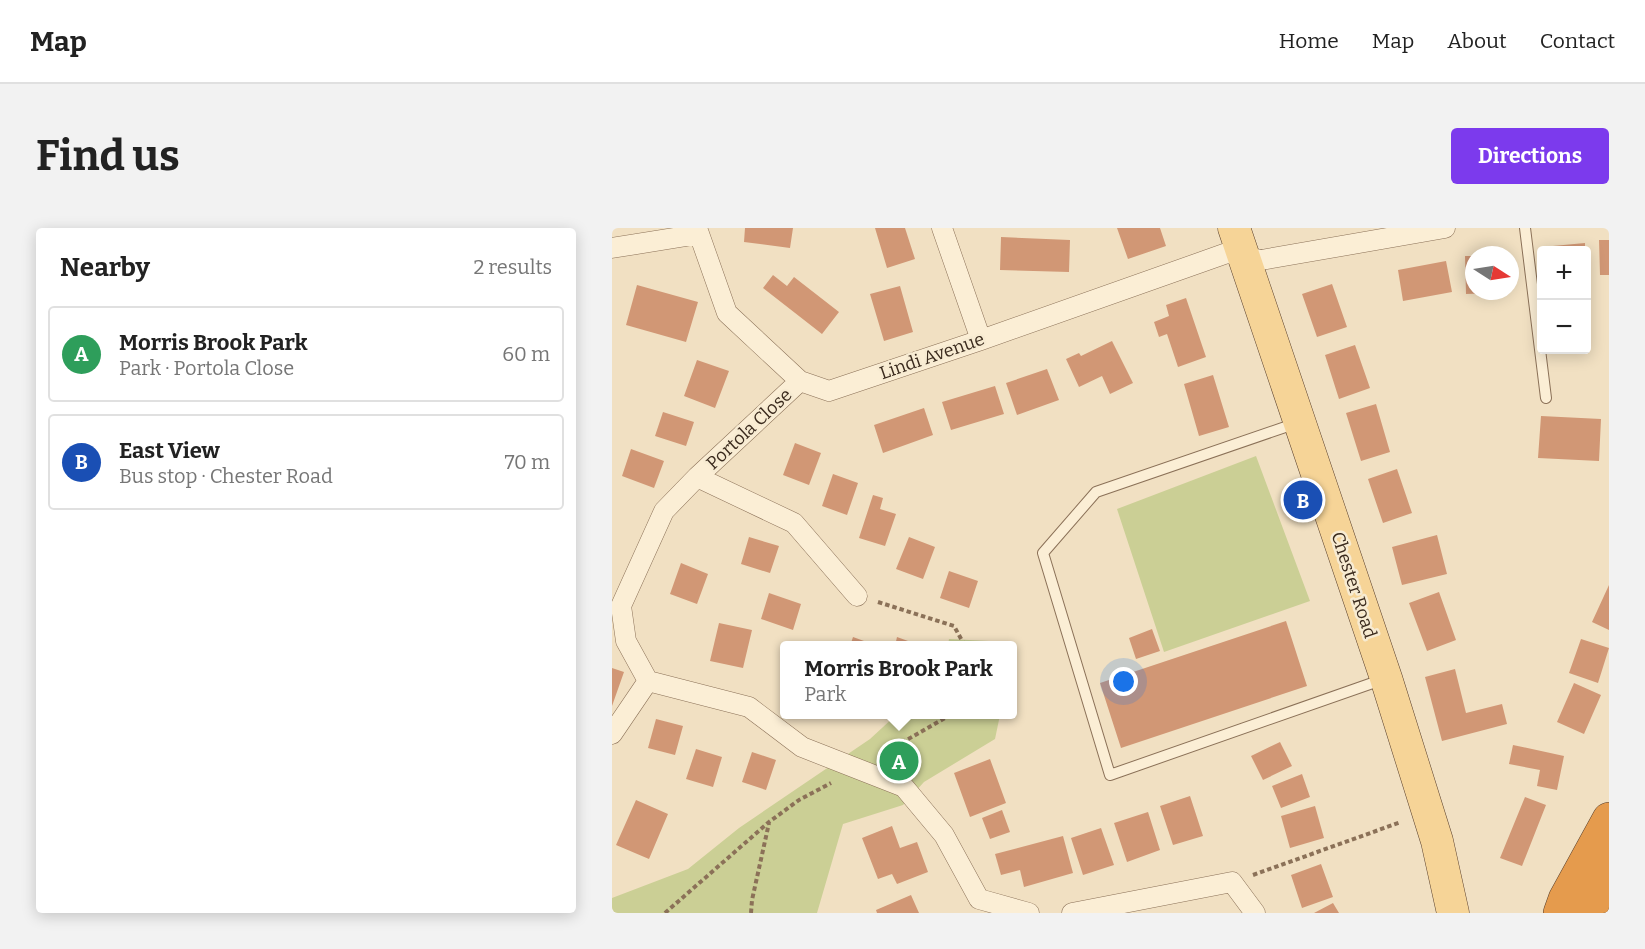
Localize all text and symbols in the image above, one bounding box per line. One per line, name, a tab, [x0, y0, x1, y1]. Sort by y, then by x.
text: Map	[30, 25, 87, 58]
text: Home	[1279, 28, 1339, 54]
text: Map	[1372, 28, 1414, 54]
text: About	[1447, 28, 1507, 54]
text: Contact	[1540, 28, 1615, 54]
button: Directions	[1451, 128, 1609, 184]
text: Find us	[36, 131, 180, 181]
north arrow	[1465, 246, 1519, 300]
map controls	[1537, 246, 1591, 354]
button: +	[1537, 246, 1591, 300]
text: Nearby	[60, 252, 150, 283]
text: 2 results	[473, 255, 552, 279]
button: −	[1537, 300, 1591, 354]
street label: Lindi Avenue	[877, 328, 987, 384]
text: Morris Brook Park	[119, 329, 308, 356]
text: A	[74, 342, 89, 366]
text: 60 m	[502, 342, 550, 366]
text: Park · Portola Close	[119, 356, 294, 380]
street label: Portola Close	[702, 384, 796, 474]
text: East View	[119, 437, 220, 464]
text: B	[75, 450, 88, 474]
text: 70 m	[504, 450, 550, 474]
text: Bus stop · Chester Road	[119, 464, 333, 488]
pin: B	[1284, 478, 1322, 522]
street label: Chester Road	[1326, 529, 1382, 641]
popup	[780, 641, 1017, 719]
text: Morris Brook Park	[804, 655, 993, 682]
your location	[1109, 667, 1138, 696]
text: Park	[804, 682, 846, 706]
pin: A	[880, 738, 918, 784]

